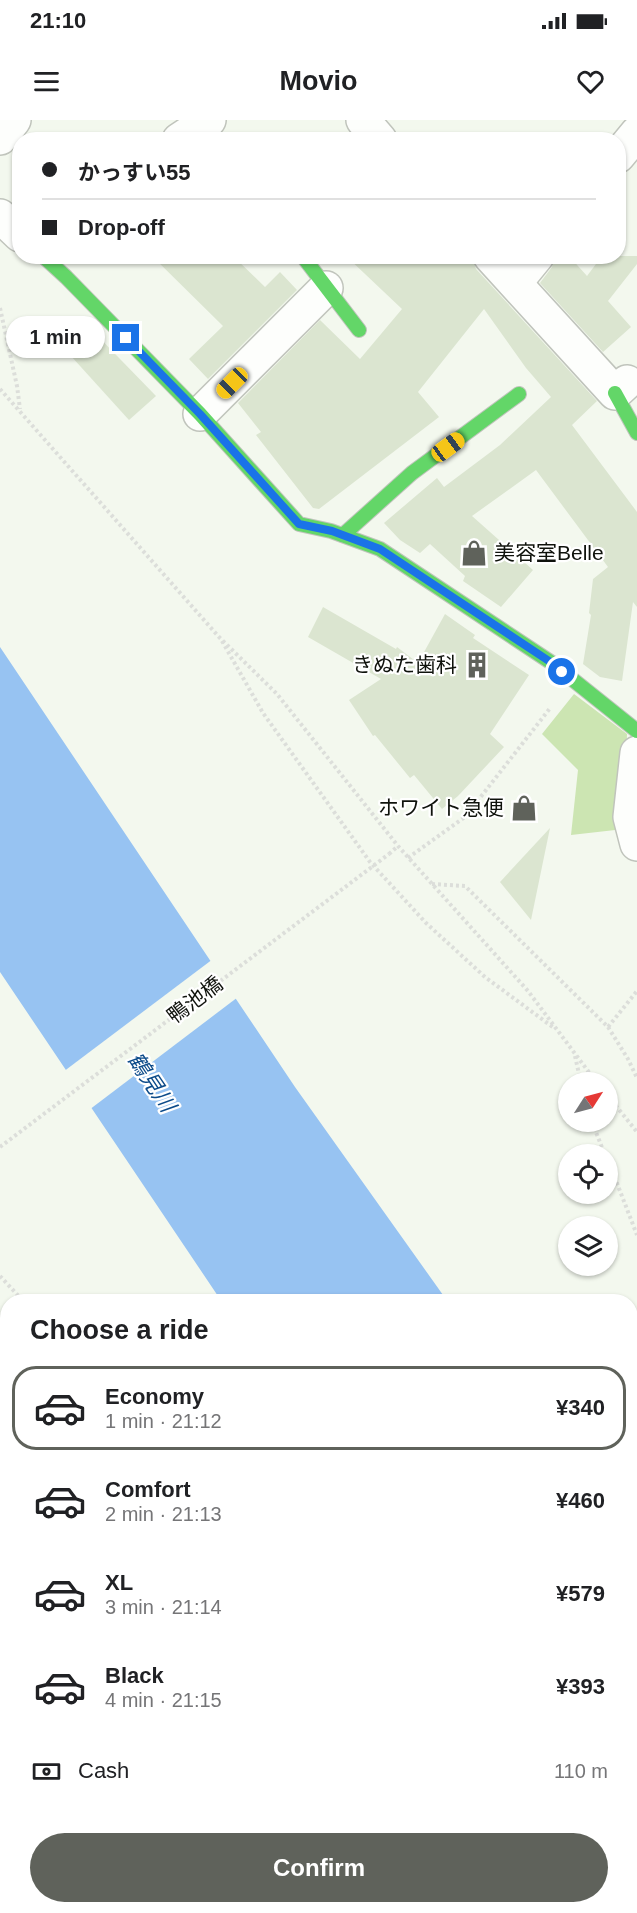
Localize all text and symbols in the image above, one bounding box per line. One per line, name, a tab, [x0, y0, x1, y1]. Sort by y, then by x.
text: 21:10	[30, 8, 86, 33]
icon: menu	[30, 65, 63, 98]
icon: heart	[574, 65, 607, 98]
text: Movio	[280, 66, 358, 96]
text: かっすい55	[78, 160, 190, 185]
text: Drop-off	[78, 215, 165, 240]
callout: 1 min	[6, 317, 105, 359]
route end	[112, 324, 139, 351]
text: 1 min	[29, 326, 82, 348]
car	[213, 364, 251, 402]
car	[428, 429, 468, 465]
shop icon: 美容室Belle	[459, 538, 489, 568]
place label: 美容室Belle	[494, 541, 604, 564]
building icon: きぬた歯科	[462, 650, 492, 680]
place label: きぬた歯科	[352, 653, 457, 676]
route start	[548, 658, 575, 685]
shop icon: ホワイト急便	[509, 793, 539, 823]
place label: ホワイト急便	[378, 796, 504, 819]
street label: 鴨池橋	[163, 971, 227, 1028]
water label: 鶴見川	[123, 1048, 182, 1118]
north arrow	[558, 1072, 618, 1132]
map controls	[558, 1072, 618, 1276]
button: locate	[558, 1144, 618, 1204]
button: layers	[558, 1216, 618, 1276]
text: Choose a ride	[30, 1315, 209, 1345]
icon: car	[33, 1381, 87, 1435]
text: Economy	[105, 1384, 204, 1409]
text: ¥340	[556, 1395, 605, 1420]
text: 1 min · 21:12	[105, 1410, 222, 1432]
icon: car	[33, 1474, 87, 1528]
text: Comfort	[105, 1477, 191, 1502]
text: ¥460	[556, 1488, 605, 1513]
text: 2 min · 21:13	[105, 1503, 222, 1525]
icon: car	[33, 1567, 87, 1621]
text: XL	[105, 1570, 133, 1595]
text: ¥579	[556, 1581, 605, 1606]
text: 3 min · 21:14	[105, 1596, 222, 1618]
icon: car	[33, 1660, 87, 1714]
text: Black	[105, 1663, 164, 1688]
text: ¥393	[556, 1674, 605, 1699]
text: 4 min · 21:15	[105, 1689, 222, 1711]
icon: cash	[30, 1755, 63, 1788]
text: Cash	[78, 1758, 129, 1783]
text: 110 m	[554, 1760, 608, 1782]
button: Confirm	[30, 1833, 608, 1902]

